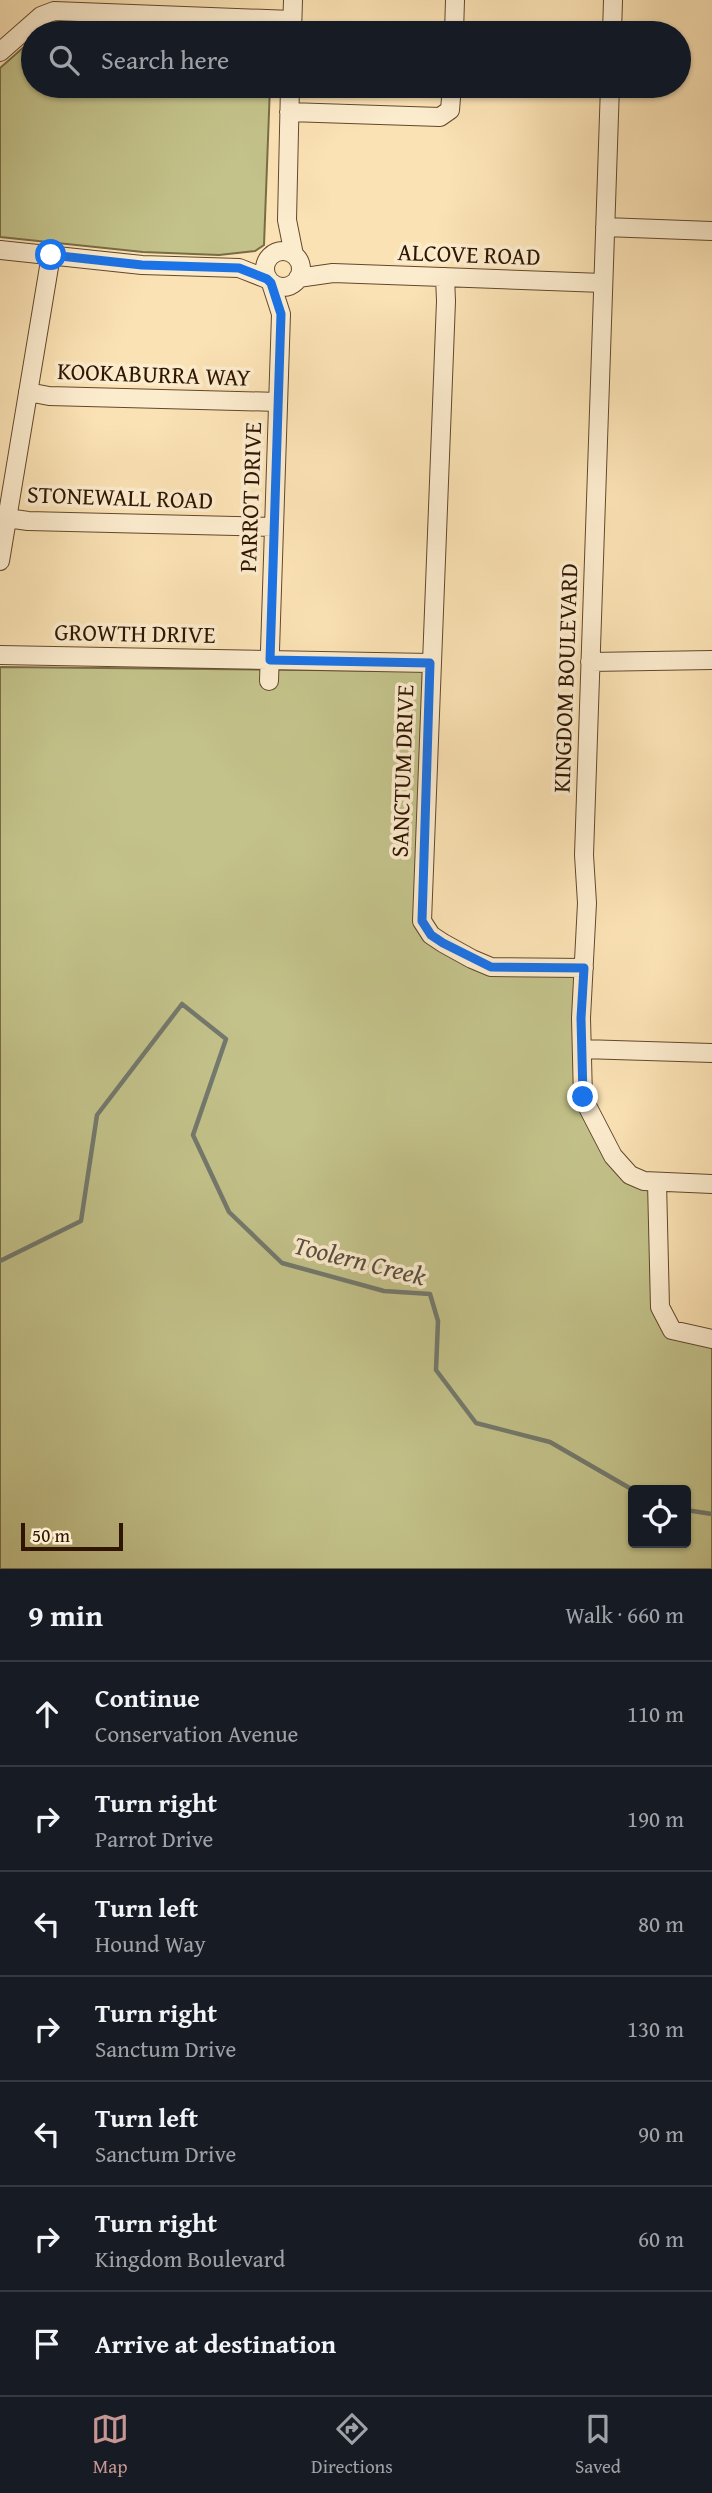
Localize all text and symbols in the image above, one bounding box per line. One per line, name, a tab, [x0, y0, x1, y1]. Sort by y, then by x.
search box	[21, 21, 691, 98]
text: Search here	[101, 40, 229, 79]
icon: search	[45, 41, 83, 79]
street label: ALCOVE ROAD	[397, 234, 541, 274]
route start	[35, 239, 66, 270]
street label: KOOKABURRA WAY	[57, 353, 251, 395]
street label: PARROT DRIVE	[230, 421, 270, 573]
street label: STONEWALL ROAD	[26, 476, 214, 518]
street label: KINGDOM BOULEVARD	[544, 563, 586, 793]
street label: GROWTH DRIVE	[54, 614, 216, 652]
street label: SANCTUM DRIVE	[381, 684, 423, 858]
route end	[567, 1081, 598, 1112]
water label: Toolern Creek	[290, 1225, 430, 1295]
map controls	[628, 1485, 691, 1548]
button: locate	[628, 1485, 691, 1548]
scale bar	[21, 1520, 122, 1552]
text: 50 m	[32, 1521, 70, 1549]
text: 9 min	[28, 1593, 103, 1637]
text: Walk · 660 m	[565, 1598, 684, 1631]
text: Continue	[95, 1678, 200, 1717]
icon: ahead	[28, 1695, 66, 1733]
text: 110 m	[627, 1697, 684, 1730]
text: Conservation Avenue	[95, 1717, 298, 1750]
text: Turn right	[95, 1783, 217, 1822]
icon: right	[28, 1800, 66, 1838]
text: 190 m	[627, 1802, 684, 1835]
text: Parrot Drive	[95, 1822, 213, 1855]
text: Turn left	[95, 1888, 198, 1927]
icon: left	[28, 1905, 66, 1943]
text: 80 m	[638, 1907, 684, 1940]
text: Hound Way	[95, 1927, 206, 1960]
text: Turn right	[95, 1993, 217, 2032]
icon: right	[28, 2010, 66, 2048]
text: 130 m	[627, 2012, 684, 2045]
text: Sanctum Drive	[95, 2032, 236, 2065]
text: Turn left	[95, 2098, 198, 2137]
icon: left	[28, 2115, 66, 2153]
text: 90 m	[638, 2117, 684, 2150]
text: Sanctum Drive	[95, 2137, 236, 2170]
text: Turn right	[95, 2203, 217, 2242]
icon: right	[28, 2220, 66, 2258]
text: 60 m	[638, 2222, 684, 2255]
text: Kingdom Boulevard	[95, 2242, 285, 2275]
text: Arrive at destination	[95, 2324, 336, 2363]
icon: arrive	[28, 2325, 66, 2363]
tab: Map	[91, 2410, 129, 2480]
tab: Directions	[311, 2410, 393, 2480]
tab: Saved	[575, 2410, 621, 2480]

